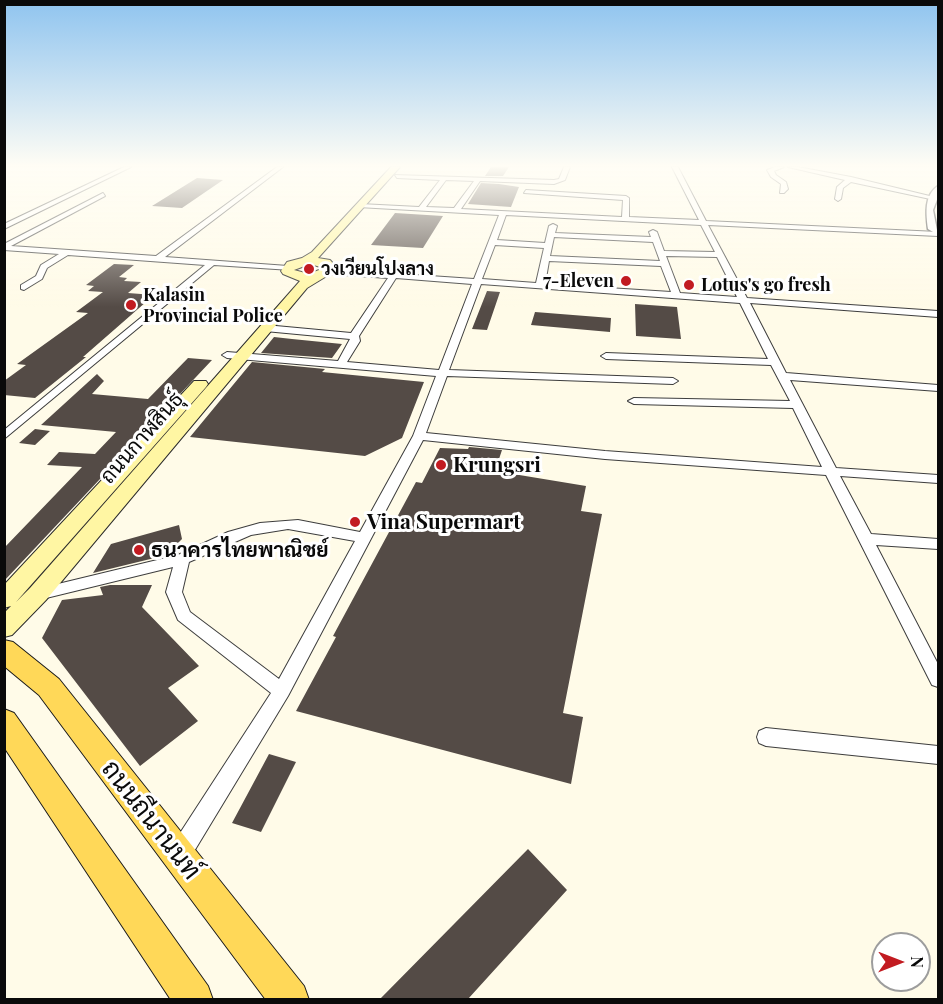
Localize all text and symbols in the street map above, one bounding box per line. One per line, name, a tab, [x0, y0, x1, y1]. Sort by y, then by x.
place label: วงเวียนโปงลาง	[321, 258, 434, 280]
marker: วงเวียนโปงลาง	[302, 262, 316, 276]
place label: 7-Eleven	[543, 270, 614, 292]
marker: 7-Eleven	[619, 274, 633, 288]
place label: Lotus's go fresh	[701, 274, 831, 296]
marker: Lotus's go fresh	[682, 278, 696, 292]
place label: Kalasin Provincial Police	[143, 284, 283, 326]
marker: Kalasin Provincial Police	[124, 298, 138, 312]
street label: ถนนกาฬสินธุ์	[95, 387, 189, 489]
place label: Krungsri	[453, 452, 541, 478]
marker: Krungsri	[434, 458, 448, 472]
place label: Vina Supermart	[367, 509, 521, 535]
marker: Vina Supermart	[348, 515, 362, 529]
place label: ธนาคารไทยพาณิชย์	[151, 537, 329, 563]
marker: ธนาคารไทยพาณิชย์	[132, 543, 146, 557]
street label: ถนนถีนานนท์	[95, 754, 207, 886]
north arrow	[871, 932, 931, 992]
text: N	[907, 956, 928, 968]

